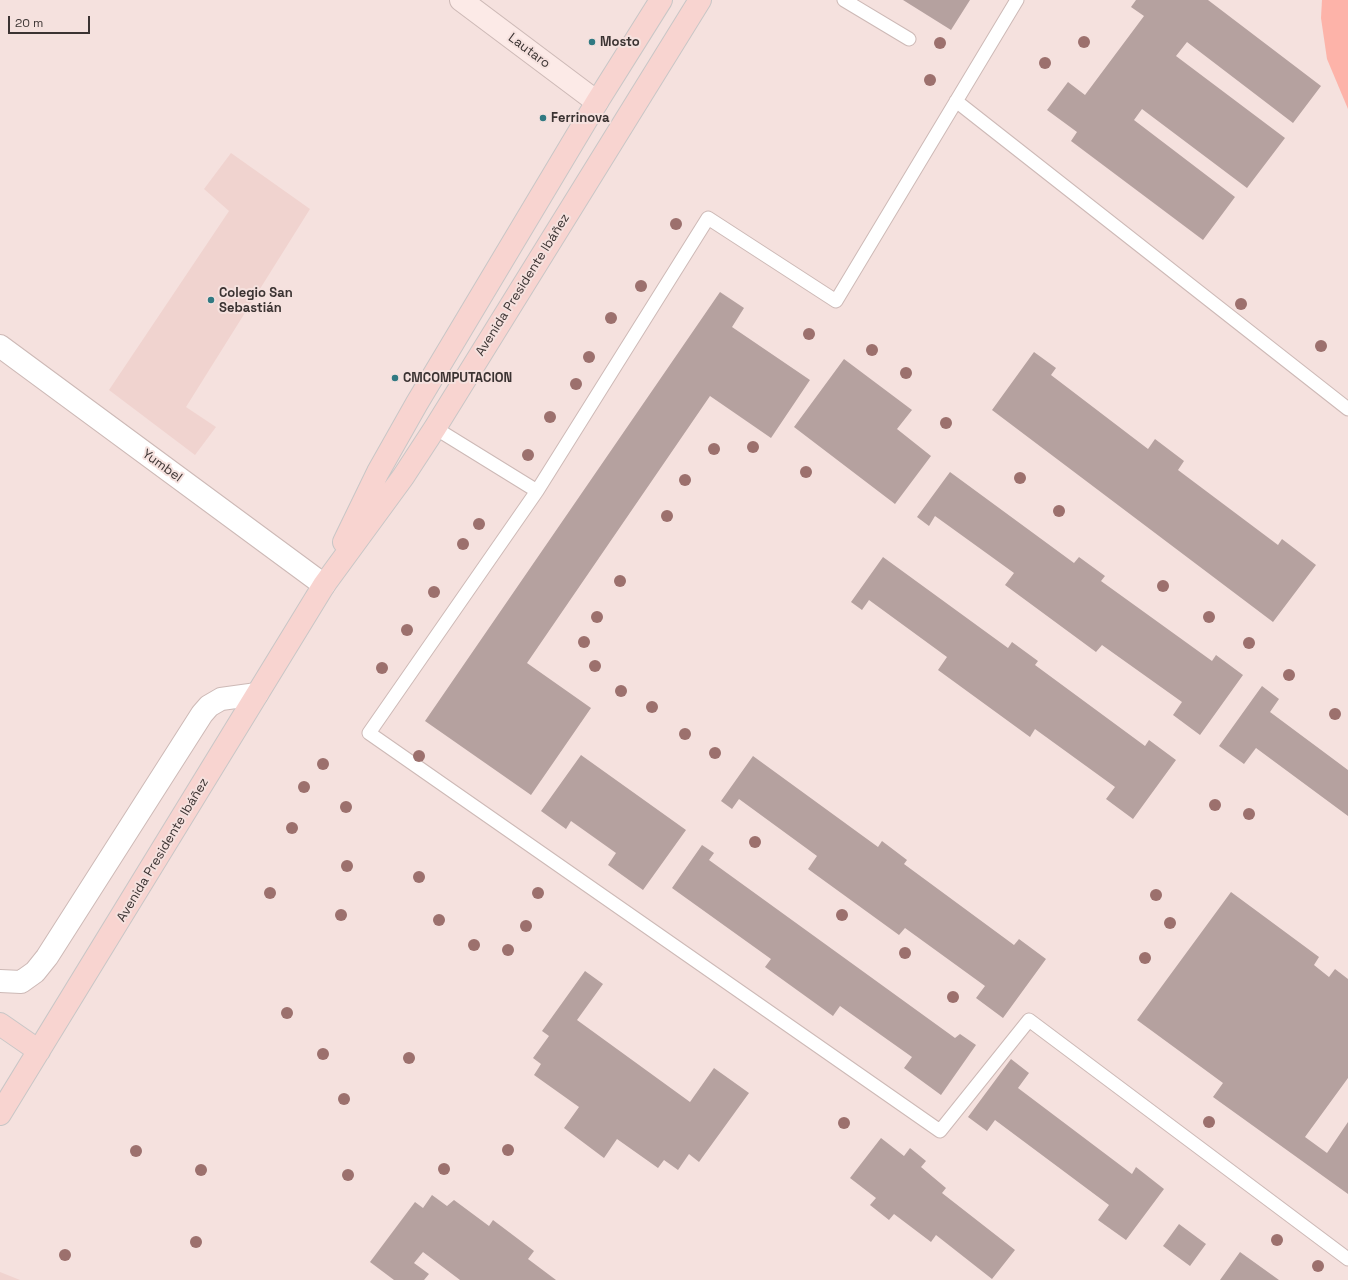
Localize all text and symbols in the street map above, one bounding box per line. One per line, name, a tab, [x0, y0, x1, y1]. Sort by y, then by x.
scale bar	[10, 8, 92, 34]
text: 20 m	[15, 15, 43, 31]
street label: Lautaro	[505, 30, 553, 72]
place label: Mosto	[600, 34, 640, 50]
marker: Mosto	[587, 37, 597, 47]
place label: Ferrinova	[551, 110, 609, 126]
marker: Ferrinova	[538, 113, 548, 123]
street label: Avenida Presidente Ibáñez	[473, 211, 573, 359]
place label: Colegio San Sebastián	[219, 285, 293, 316]
marker: Colegio San Sebastián	[206, 295, 216, 305]
place label: CMCOMPUTACION	[403, 370, 512, 386]
marker: CMCOMPUTACION	[390, 373, 400, 383]
street label: Yumbel	[139, 446, 185, 486]
street label: Avenida Presidente Ibáñez	[114, 775, 212, 925]

